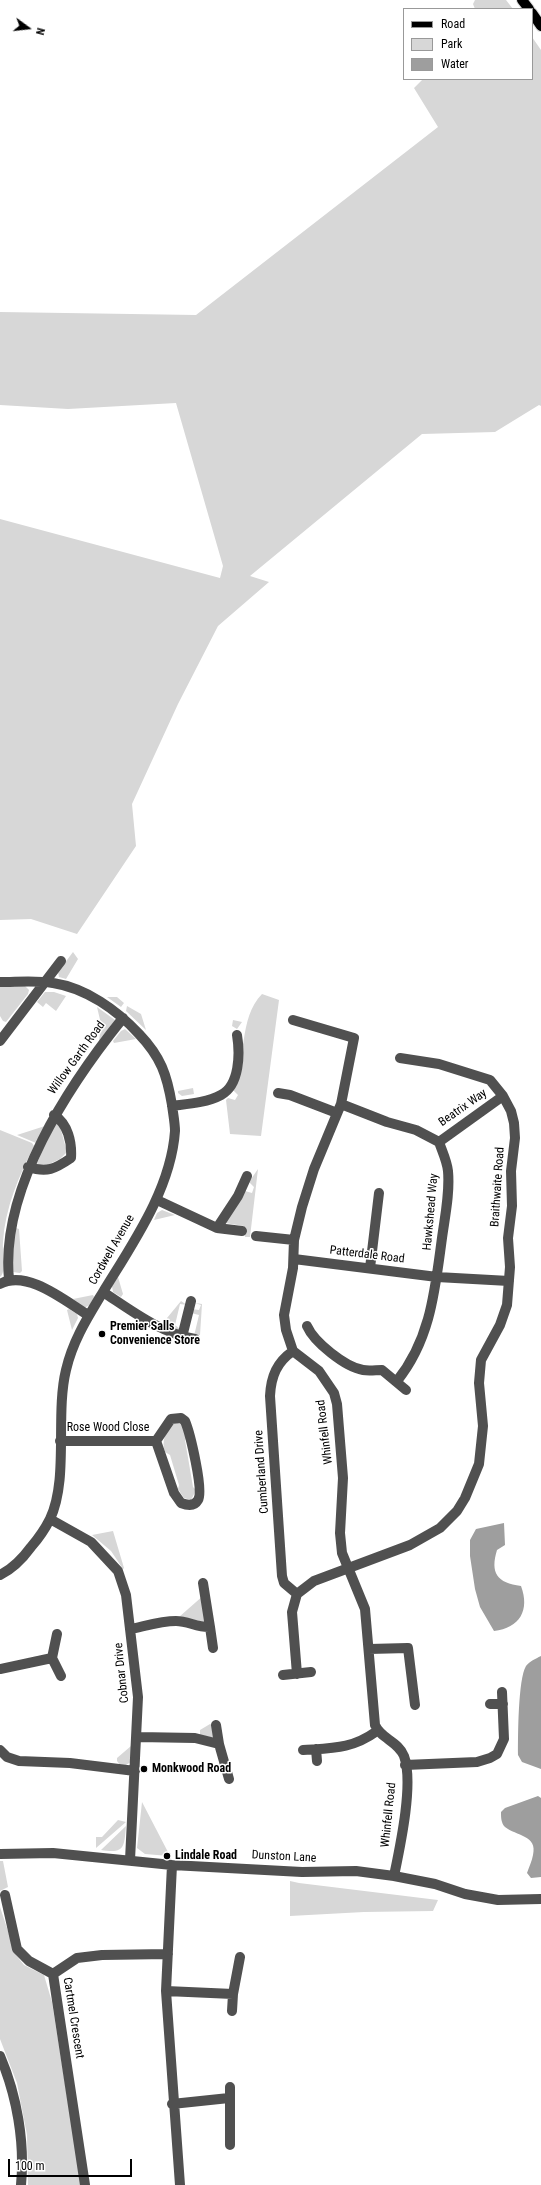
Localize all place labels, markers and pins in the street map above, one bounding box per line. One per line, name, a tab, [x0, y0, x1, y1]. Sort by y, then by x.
place label: Premier Salls Convenience Store	[110, 1320, 200, 1348]
marker: Premier Salls Convenience Store	[97, 1329, 107, 1339]
place label: Monkwood Road	[152, 1762, 231, 1776]
marker: Monkwood Road	[139, 1764, 149, 1774]
place label: Lindale Road	[175, 1849, 237, 1863]
marker: Lindale Road	[162, 1851, 172, 1861]

